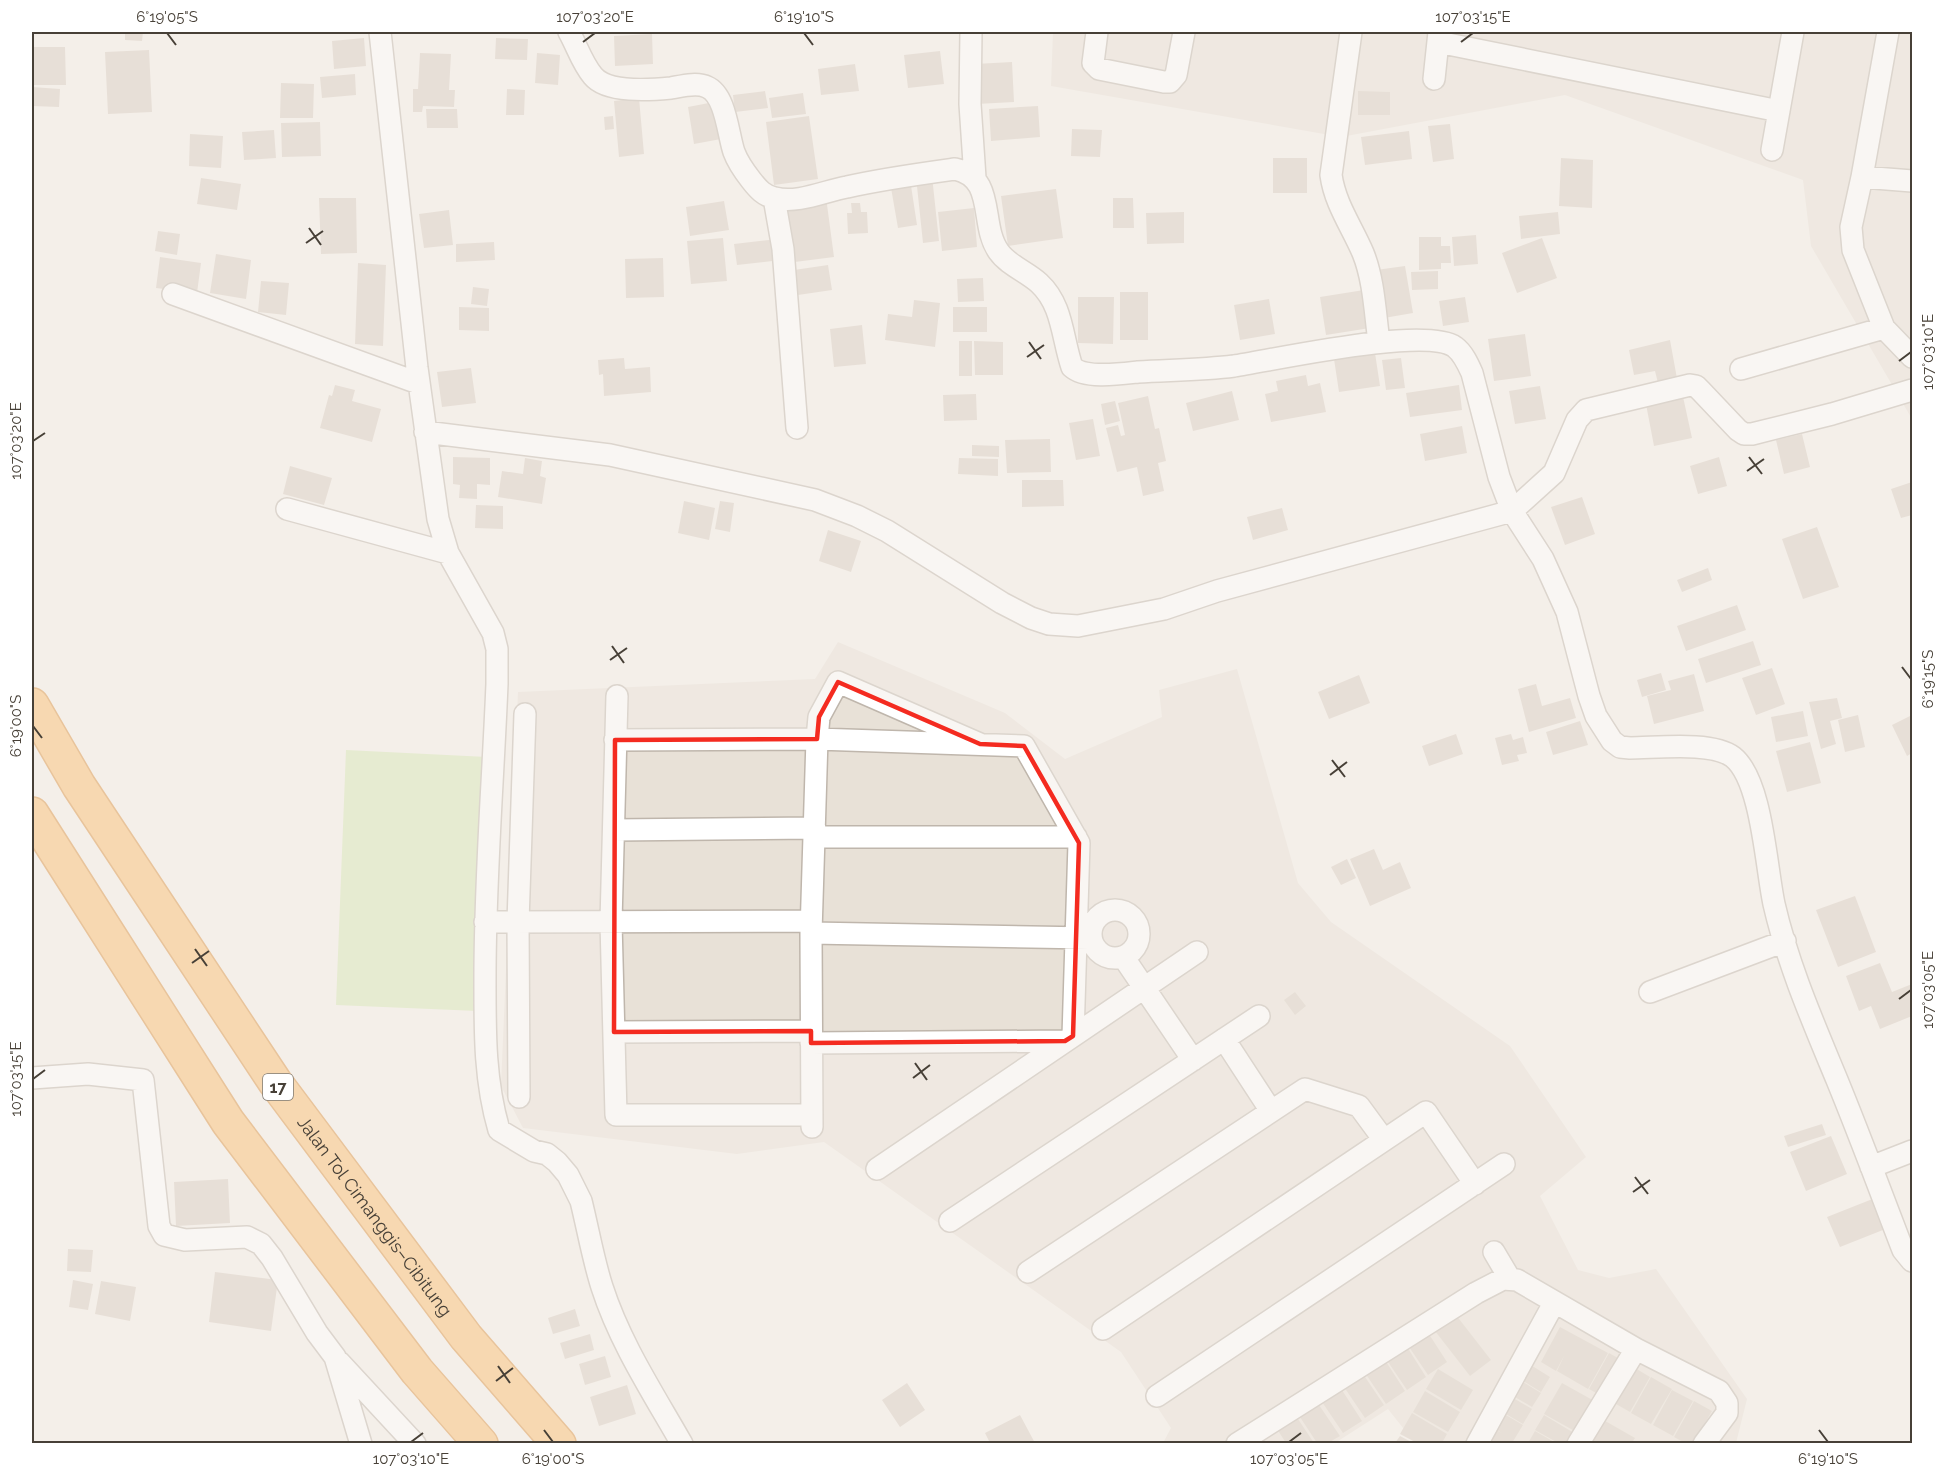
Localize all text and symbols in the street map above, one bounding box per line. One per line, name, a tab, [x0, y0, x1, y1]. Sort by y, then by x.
text: 6°19'05"S	[136, 8, 198, 26]
text: 107°03'20"E	[556, 8, 634, 26]
text: 6°19'10"S	[774, 8, 834, 26]
text: 107°03'15"E	[1435, 8, 1511, 26]
text: 107°03'10"E	[1919, 314, 1937, 390]
text: 107°03'20"E	[7, 402, 25, 480]
text: 6°19'15"S	[1919, 650, 1937, 708]
text: 6°19'00"S	[7, 695, 25, 757]
text: 107°03'05"E	[1919, 951, 1937, 1029]
text: 107°03'15"E	[7, 1041, 25, 1117]
road number: 17	[263, 1074, 293, 1100]
street label: Jalan Tol Cimanggis–Cibitung	[294, 1112, 457, 1320]
text: 107°03'10"E	[373, 1450, 449, 1468]
text: 6°19'00"S	[522, 1450, 584, 1468]
text: 107°03'05"E	[1250, 1450, 1328, 1468]
text: 6°19'10"S	[1798, 1450, 1858, 1468]

